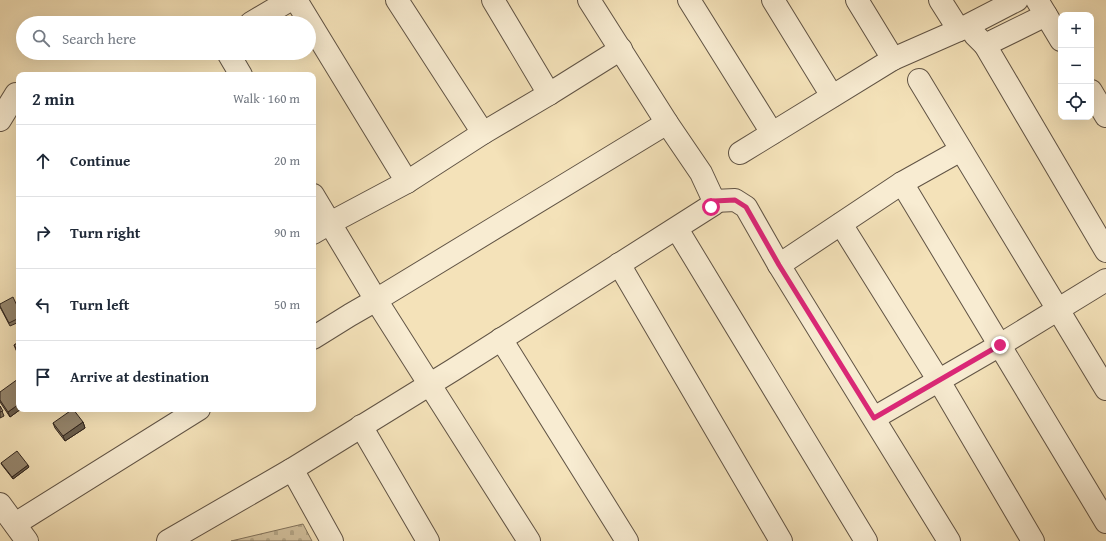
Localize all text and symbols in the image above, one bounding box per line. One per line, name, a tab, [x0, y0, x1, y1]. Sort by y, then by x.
map controls	[1058, 12, 1094, 120]
button: +	[1058, 12, 1094, 48]
search box	[16, 16, 316, 60]
icon: search	[30, 27, 52, 49]
text: Search here	[62, 28, 136, 49]
button: −	[1058, 48, 1094, 84]
button: locate	[1058, 84, 1094, 120]
text: 2 min	[32, 86, 74, 111]
text: Walk · 160 m	[233, 89, 300, 108]
icon: ahead	[32, 150, 54, 172]
text: Continue	[70, 150, 131, 171]
text: 20 m	[274, 151, 300, 170]
route start	[702, 198, 720, 216]
icon: right	[32, 222, 54, 244]
text: Turn right	[70, 222, 141, 243]
text: 90 m	[274, 223, 300, 242]
icon: left	[32, 294, 54, 316]
text: Turn left	[70, 294, 129, 315]
text: 50 m	[274, 295, 300, 314]
route end	[991, 336, 1009, 354]
icon: arrive	[32, 366, 54, 388]
text: Arrive at destination	[70, 366, 209, 387]

